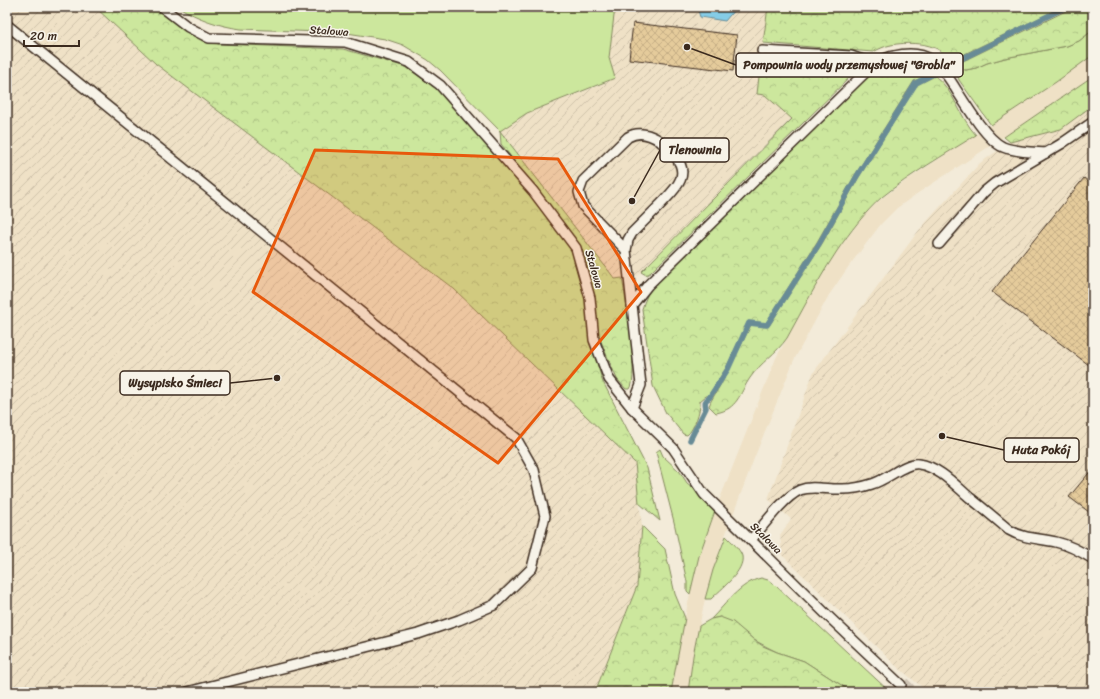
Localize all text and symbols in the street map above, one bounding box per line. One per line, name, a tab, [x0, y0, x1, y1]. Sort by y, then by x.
street label: Stalowa	[309, 20, 350, 42]
scale bar	[24, 22, 79, 48]
text: 20 m	[30, 25, 57, 47]
callout: Pompownia wody przemysłowej "Grobla"	[736, 53, 963, 77]
text: Pompownia wody przemysłowej "Grobla"	[743, 54, 956, 76]
callout: Tlenownia	[660, 138, 729, 162]
text: Tlenownia	[669, 139, 721, 161]
street label: Stalowa	[579, 248, 609, 291]
callout: Wysypisko Śmieci	[120, 371, 230, 395]
text: Wysypisko Śmieci	[128, 372, 222, 394]
callout: Huta Pokój	[1004, 438, 1079, 462]
text: Huta Pokój	[1011, 439, 1072, 461]
street label: Stalowa	[745, 517, 787, 559]

